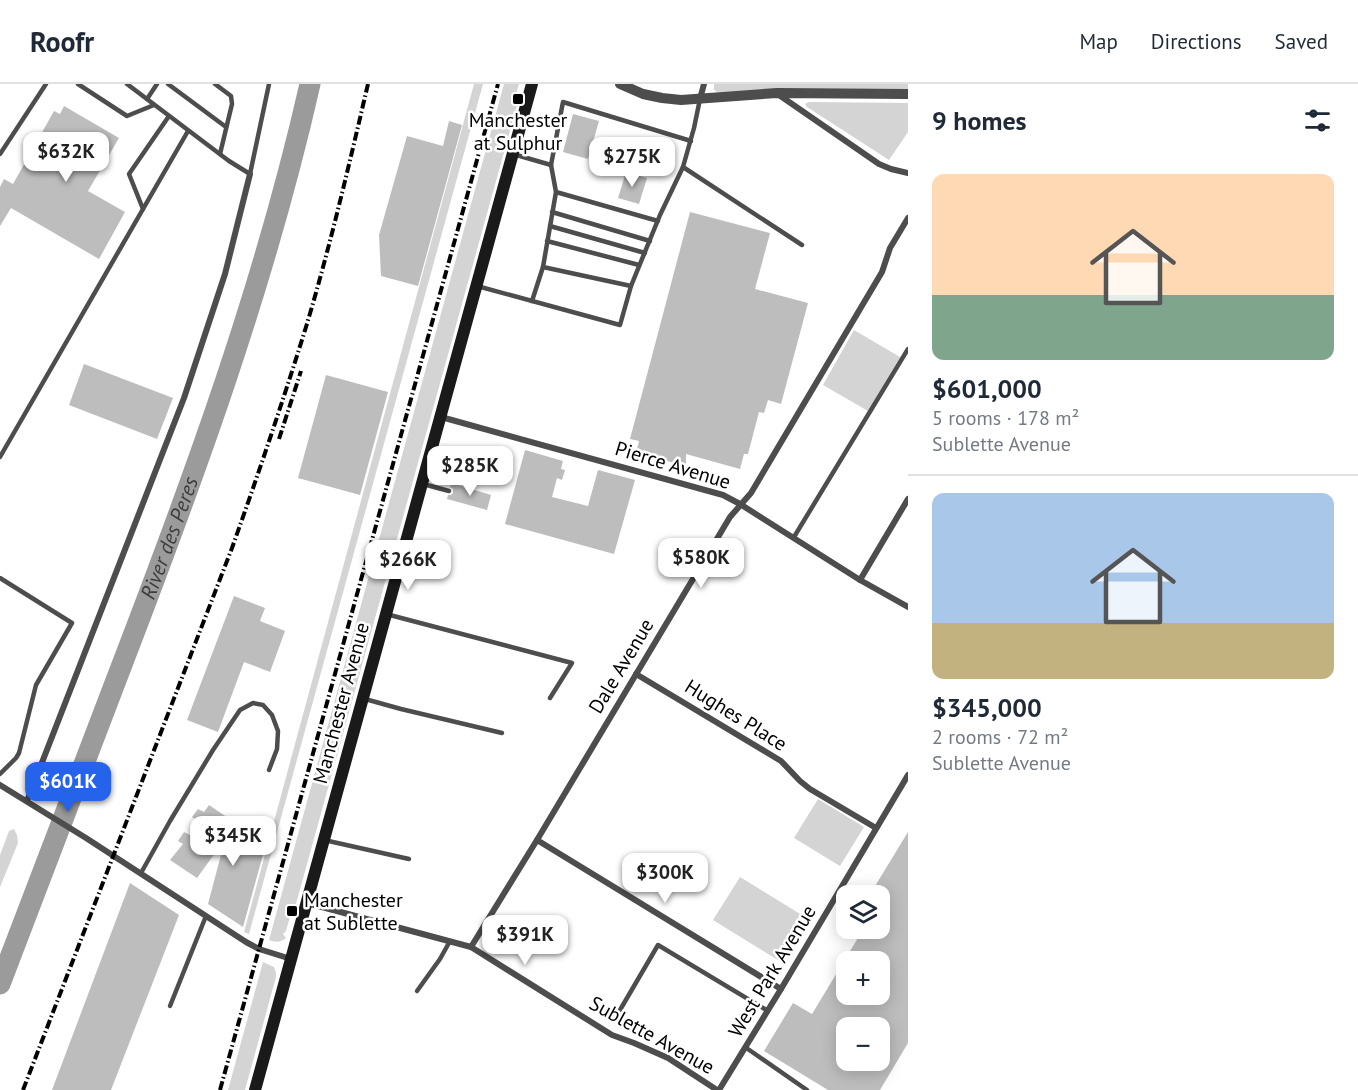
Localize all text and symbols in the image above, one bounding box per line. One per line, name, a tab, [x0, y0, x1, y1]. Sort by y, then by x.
text: Roofr	[30, 23, 94, 60]
text: Map	[1079, 28, 1118, 55]
text: Directions	[1151, 28, 1242, 55]
text: Saved	[1275, 28, 1328, 55]
marker: Manchester at Sulphur	[511, 92, 525, 106]
text: 9 homes	[932, 104, 1027, 137]
icon: filters	[1301, 104, 1334, 137]
place label: Manchester at Sulphur	[469, 107, 568, 156]
pin: $632K	[24, 132, 108, 183]
pin: $275K	[590, 137, 674, 188]
text: $632K	[37, 138, 95, 164]
text: $275K	[603, 143, 661, 169]
icon: home	[1079, 213, 1187, 321]
text: $601,000	[932, 372, 1042, 405]
text: 5 rooms · 178 m²	[932, 405, 1079, 431]
text: Sublette Avenue	[932, 431, 1071, 457]
street label: Pierce Avenue	[612, 435, 734, 495]
pin: $285K	[428, 446, 512, 497]
text: $285K	[441, 452, 499, 478]
water label: River des Peres	[134, 473, 204, 603]
icon: home	[1079, 532, 1187, 640]
pin: $580K	[659, 538, 743, 589]
pin: $266K	[366, 540, 450, 591]
text: $580K	[672, 544, 730, 570]
text: $266K	[379, 546, 437, 572]
street label: Dale Avenue	[583, 614, 659, 718]
street label: Manchester Avenue	[307, 620, 375, 786]
street label: Hughes Place	[680, 673, 792, 757]
text: $345,000	[932, 691, 1042, 724]
text: 2 rooms · 72 m²	[932, 724, 1068, 750]
text: Sublette Avenue	[932, 750, 1071, 776]
pin: $601K	[26, 762, 110, 813]
text: $601K	[39, 768, 97, 794]
pin: $345K	[191, 816, 275, 867]
text: $345K	[204, 822, 262, 848]
pin: $300K	[623, 853, 707, 904]
text: $300K	[636, 859, 694, 885]
map controls	[836, 885, 890, 1071]
button: layers	[836, 885, 890, 939]
place label: Manchester at Sublette	[304, 887, 403, 936]
street label: West Park Avenue	[722, 900, 822, 1042]
marker: Manchester at Sublette	[285, 904, 299, 918]
pin: $391K	[483, 915, 567, 966]
text: $391K	[496, 921, 554, 947]
button: +	[836, 951, 890, 1005]
street label: Sublette Avenue	[585, 990, 719, 1080]
button: −	[836, 1017, 890, 1071]

